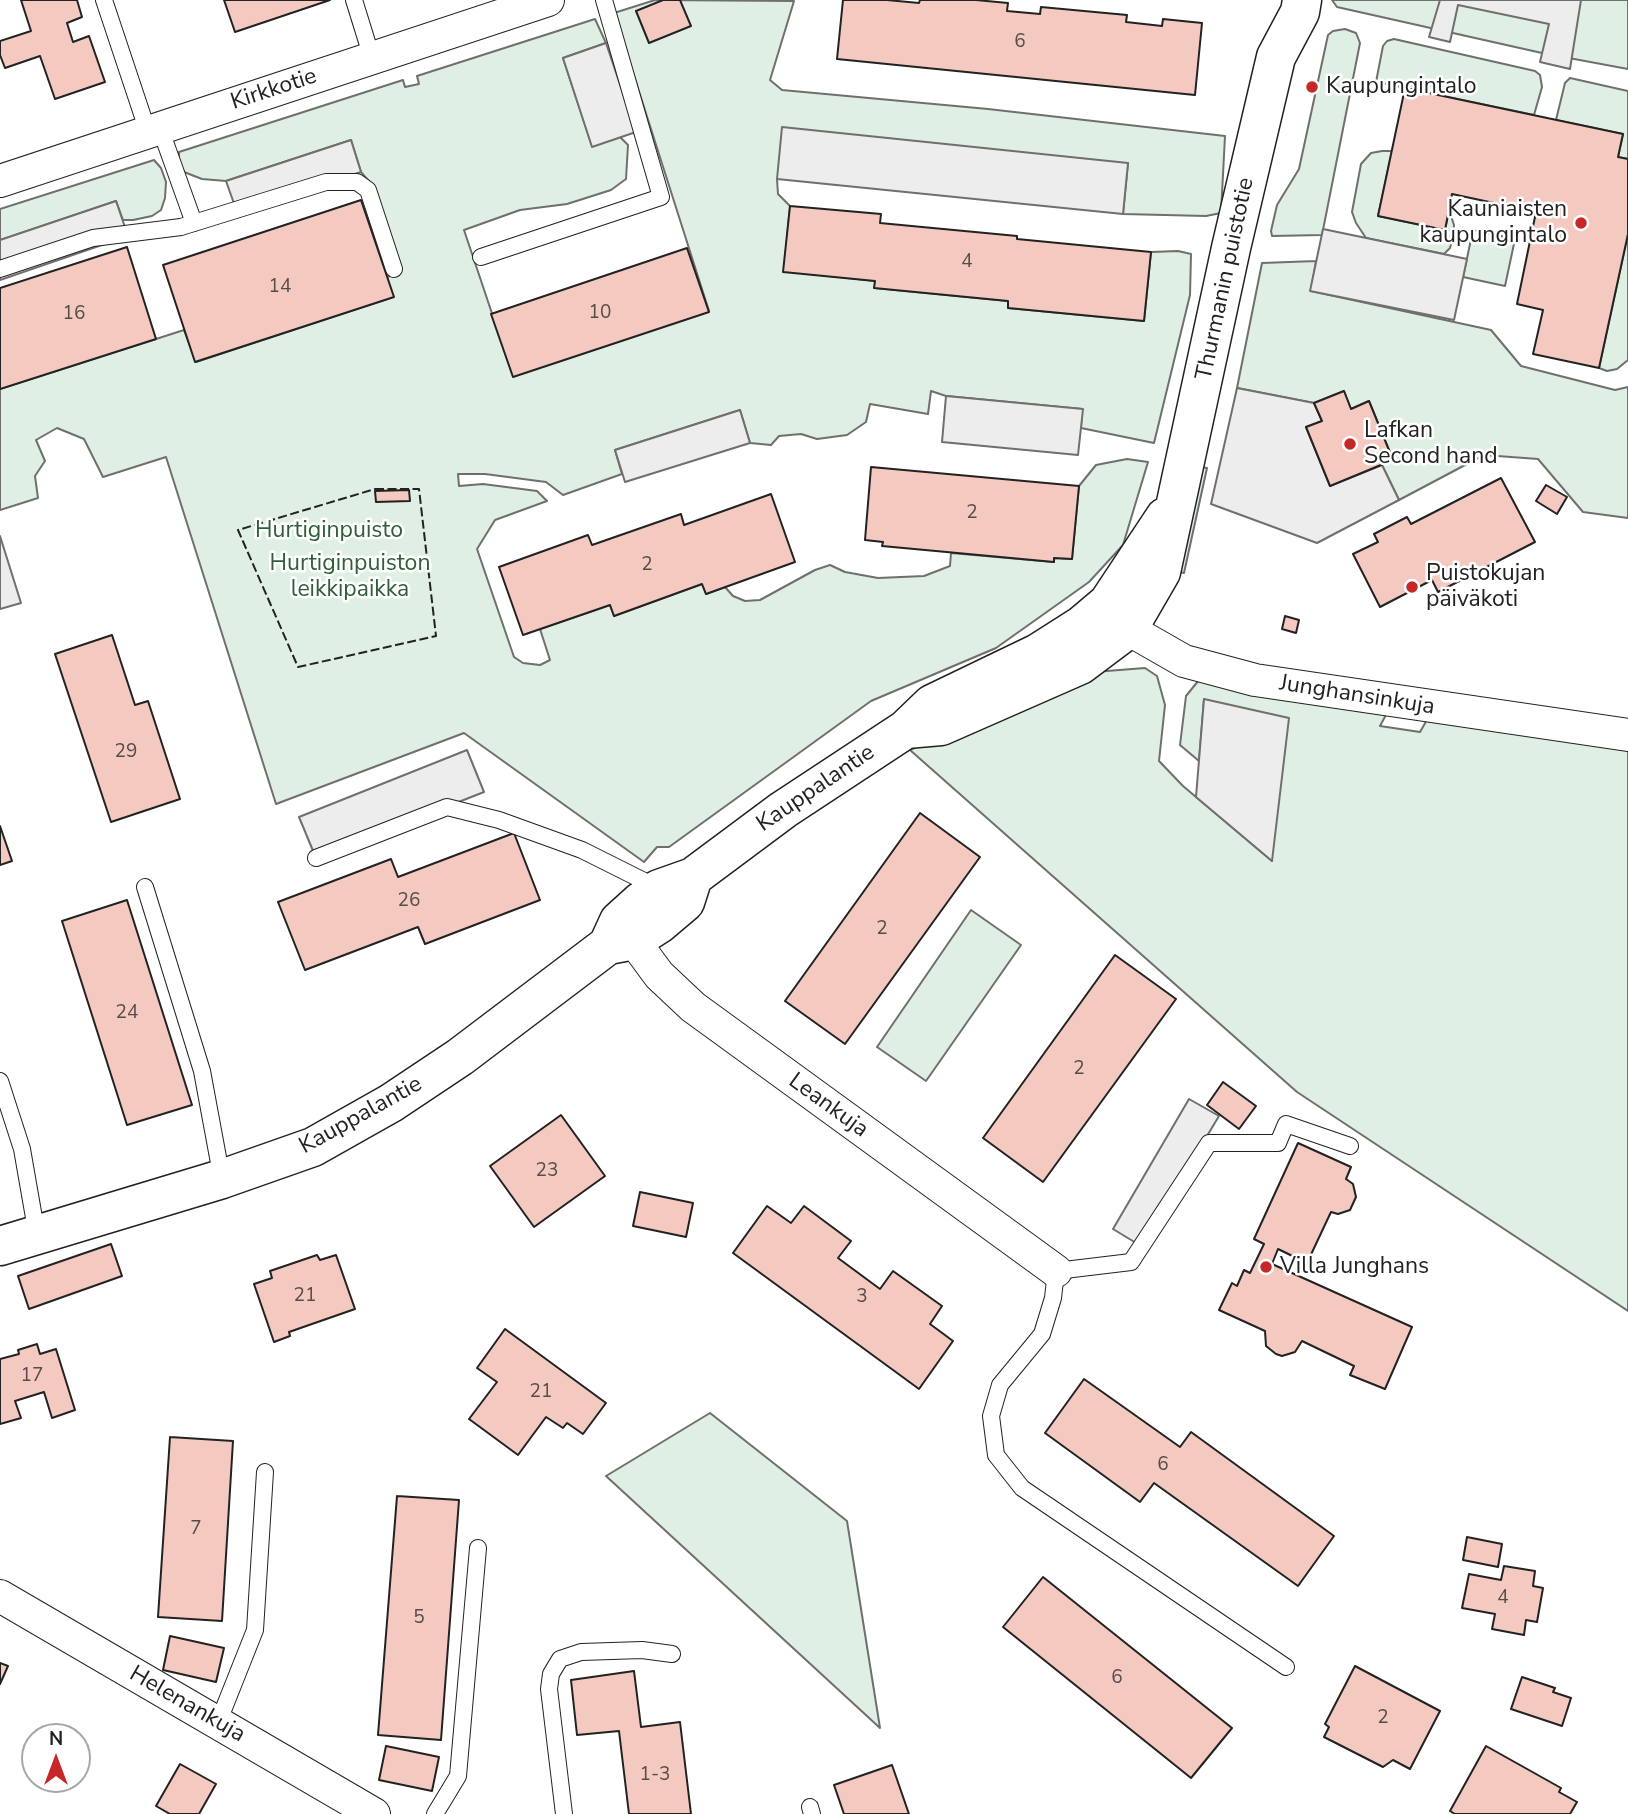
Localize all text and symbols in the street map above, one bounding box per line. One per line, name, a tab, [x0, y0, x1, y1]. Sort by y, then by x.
house number: 6	[1014, 31, 1026, 53]
street label: Kirkkotie	[227, 63, 321, 117]
place label: Kaupungintalo	[1326, 73, 1476, 101]
marker: Kaupungintalo	[1304, 79, 1320, 95]
street label: Thurmanin puistotie	[1191, 175, 1261, 383]
place label: Kauniaisten kaupungintalo	[1420, 196, 1567, 250]
marker: Kauniaisten kaupungintalo	[1573, 215, 1589, 231]
house number: 4	[961, 251, 973, 273]
house number: 14	[269, 276, 291, 298]
house number: 10	[589, 302, 611, 324]
house number: 16	[63, 303, 85, 325]
place label: Lafkan Second hand	[1364, 417, 1498, 471]
marker: Lafkan Second hand	[1342, 436, 1358, 452]
house number: 2	[966, 502, 978, 524]
park label: Hurtiginpuisto	[255, 517, 403, 545]
park label: Hurtiginpuiston leikkipaikka	[270, 550, 430, 604]
house number: 2	[641, 554, 653, 576]
place label: Puistokujan päiväkoti	[1426, 560, 1545, 614]
marker: Puistokujan päiväkoti	[1404, 579, 1420, 595]
street label: Junghansinkuja	[1277, 670, 1437, 722]
street label: Kauppalantie	[752, 739, 880, 839]
house number: 29	[115, 741, 137, 763]
house number: 26	[398, 890, 420, 912]
house number: 2	[876, 918, 888, 940]
house number: 24	[116, 1002, 138, 1024]
house number: 2	[1073, 1058, 1085, 1080]
street label: Leankuja	[783, 1068, 873, 1144]
street label: Kauppalantie	[295, 1071, 427, 1161]
house number: 23	[536, 1160, 558, 1182]
place label: Villa Junghans	[1280, 1253, 1429, 1281]
marker: Villa Junghans	[1258, 1259, 1274, 1275]
house number: 21	[294, 1285, 316, 1307]
house number: 3	[856, 1286, 868, 1308]
house number: 17	[21, 1365, 43, 1387]
house number: 21	[530, 1381, 552, 1403]
house number: 6	[1157, 1454, 1169, 1476]
house number: 7	[190, 1518, 202, 1540]
house number: 4	[1497, 1587, 1509, 1609]
house number: 5	[413, 1607, 425, 1629]
street label: Helenankuja	[124, 1661, 250, 1749]
house number: 6	[1111, 1667, 1123, 1689]
house number: 2	[1377, 1707, 1389, 1729]
north arrow	[21, 1723, 91, 1793]
text: N	[49, 1726, 63, 1752]
house number: 1-3	[640, 1764, 670, 1786]

